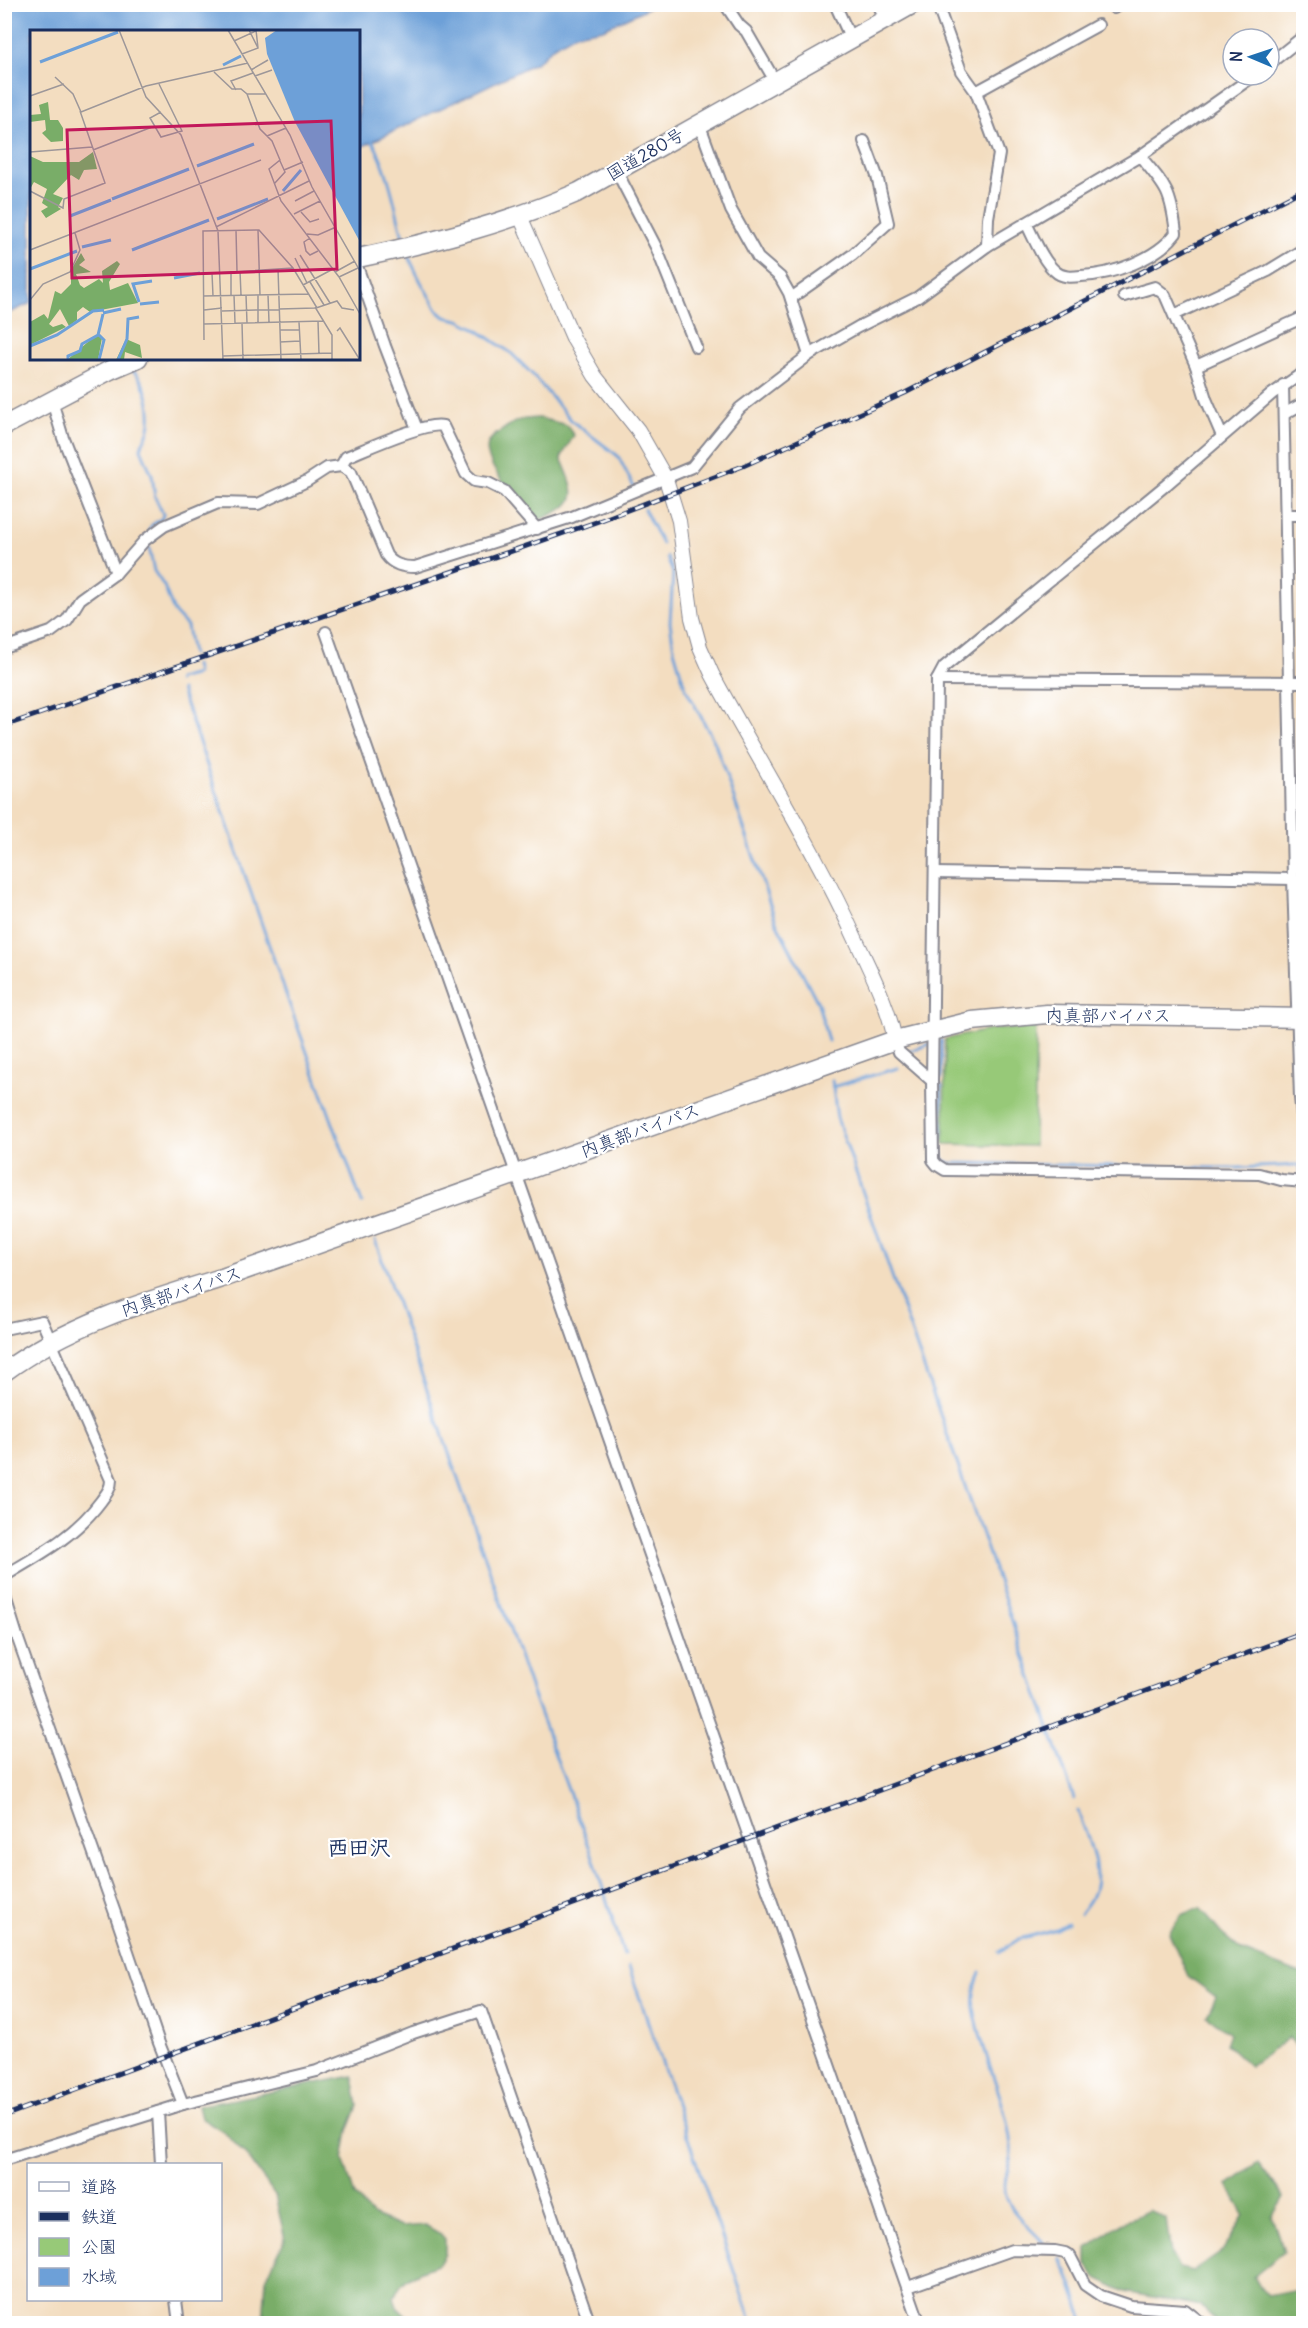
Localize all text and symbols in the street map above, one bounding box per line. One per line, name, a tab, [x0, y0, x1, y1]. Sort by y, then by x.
north arrow	[1221, 27, 1281, 87]
inset map	[30, 30, 360, 360]
text: N	[1226, 51, 1246, 62]
street label: 国道280号	[602, 123, 688, 185]
street label: 内真部バイパス	[1045, 1004, 1171, 1027]
street label: 内真部バイパス	[577, 1098, 703, 1162]
street label: 内真部バイパス	[118, 1261, 244, 1321]
district label: 西田沢	[328, 1834, 391, 1861]
legend	[27, 2163, 222, 2301]
text: 道路	[81, 2175, 117, 2198]
text: 鉄道	[81, 2205, 117, 2228]
text: 公園	[81, 2235, 117, 2258]
text: 水域	[81, 2265, 117, 2288]

